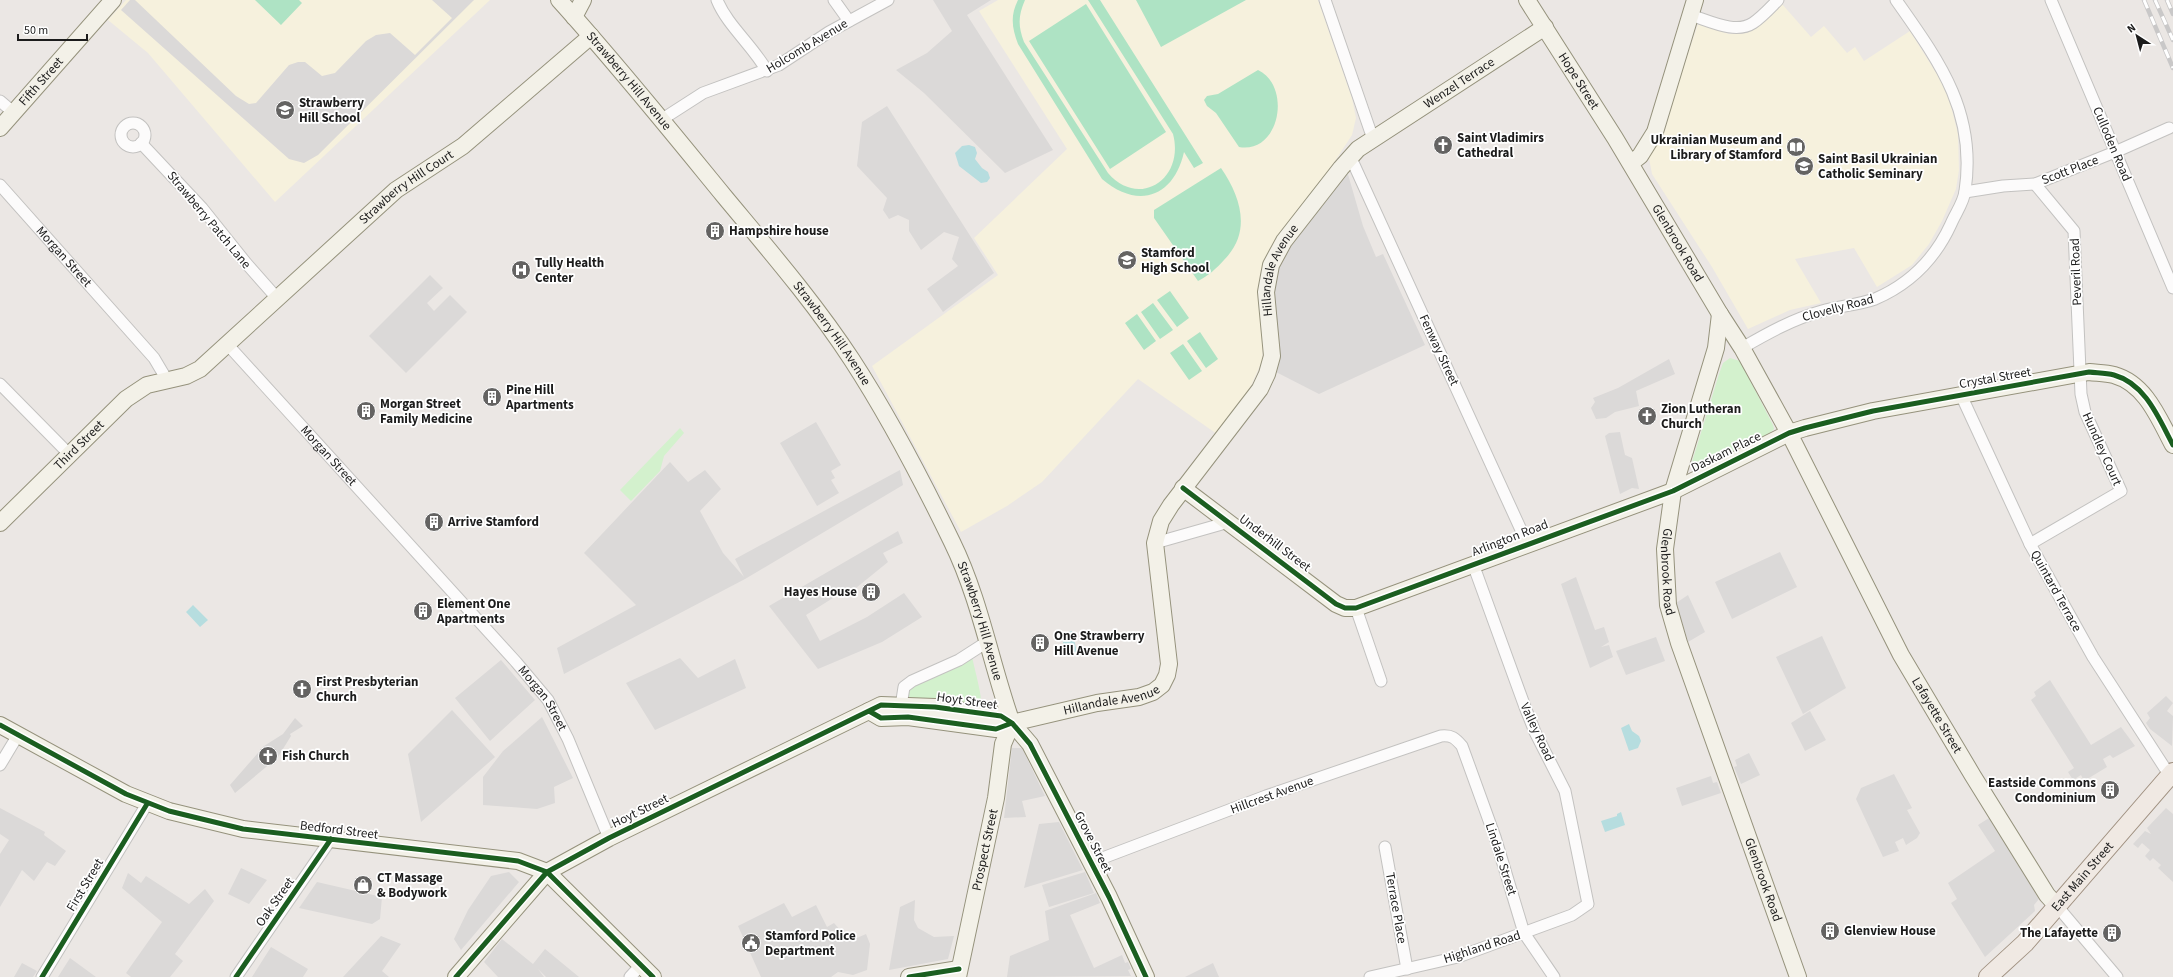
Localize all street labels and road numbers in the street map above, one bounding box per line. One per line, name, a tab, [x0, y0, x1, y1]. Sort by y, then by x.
street label: Holcomb Avenue	[763, 15, 851, 77]
street label: Strawberry Hill Avenue	[582, 28, 676, 134]
street label: Hope Street	[1554, 49, 1604, 113]
street label: Fifth Street	[15, 53, 68, 110]
street label: Wenzel Terrace	[1420, 53, 1498, 113]
street label: Culloden Road	[2088, 104, 2136, 184]
street label: Strawberry Hill Court	[355, 145, 457, 229]
street label: Scott Place	[2039, 151, 2101, 189]
street label: Strawberry Patch Lane	[163, 167, 255, 273]
street label: Glenbrook Road	[1648, 201, 1708, 285]
street label: Hillandale Avenue	[1257, 220, 1303, 317]
street label: Morgan Street	[32, 222, 96, 292]
street label: Peveril Road	[2066, 238, 2086, 306]
street label: Strawberry Hill Avenue	[789, 277, 875, 389]
street label: Clovelly Road	[1800, 290, 1876, 326]
street label: Fenway Street	[1415, 311, 1464, 389]
street label: Crystal Street	[1958, 363, 2033, 393]
street label: Hundley Court	[2078, 409, 2126, 489]
street label: Third Street	[50, 416, 109, 474]
street label: Morgan Street	[296, 422, 361, 490]
street label: Daskam Place	[1688, 427, 1764, 477]
street label: Underhill Street	[1235, 510, 1315, 576]
street label: Arlington Road	[1469, 515, 1551, 561]
street label: Glenbrook Road	[1656, 527, 1680, 618]
street label: Quintard Terrace	[2026, 547, 2086, 635]
street label: Strawberry Hill Avenue	[953, 559, 1007, 683]
street label: Morgan Street	[514, 662, 572, 735]
street label: Lafayette Street	[1907, 674, 1967, 757]
street label: Hillandale Avenue	[1062, 681, 1164, 720]
street label: Hoyt Street	[935, 688, 999, 714]
street label: Valley Road	[1516, 700, 1558, 764]
street label: Hillcrest Avenue	[1228, 772, 1316, 818]
street label: Hoyt Street	[609, 789, 672, 832]
street label: Prospect Street	[968, 807, 1003, 892]
street label: Grove Street	[1070, 808, 1117, 876]
street label: Bedford Street	[299, 816, 380, 844]
street label: Lindale Street	[1481, 820, 1521, 898]
street label: Glenbrook Road	[1740, 835, 1787, 924]
street label: East Main Street	[2047, 837, 2118, 916]
street label: First Street	[62, 855, 108, 915]
street label: Terrace Place	[1381, 871, 1411, 945]
street label: Oak Street	[251, 873, 299, 930]
street label: Highland Road	[1441, 926, 1523, 968]

